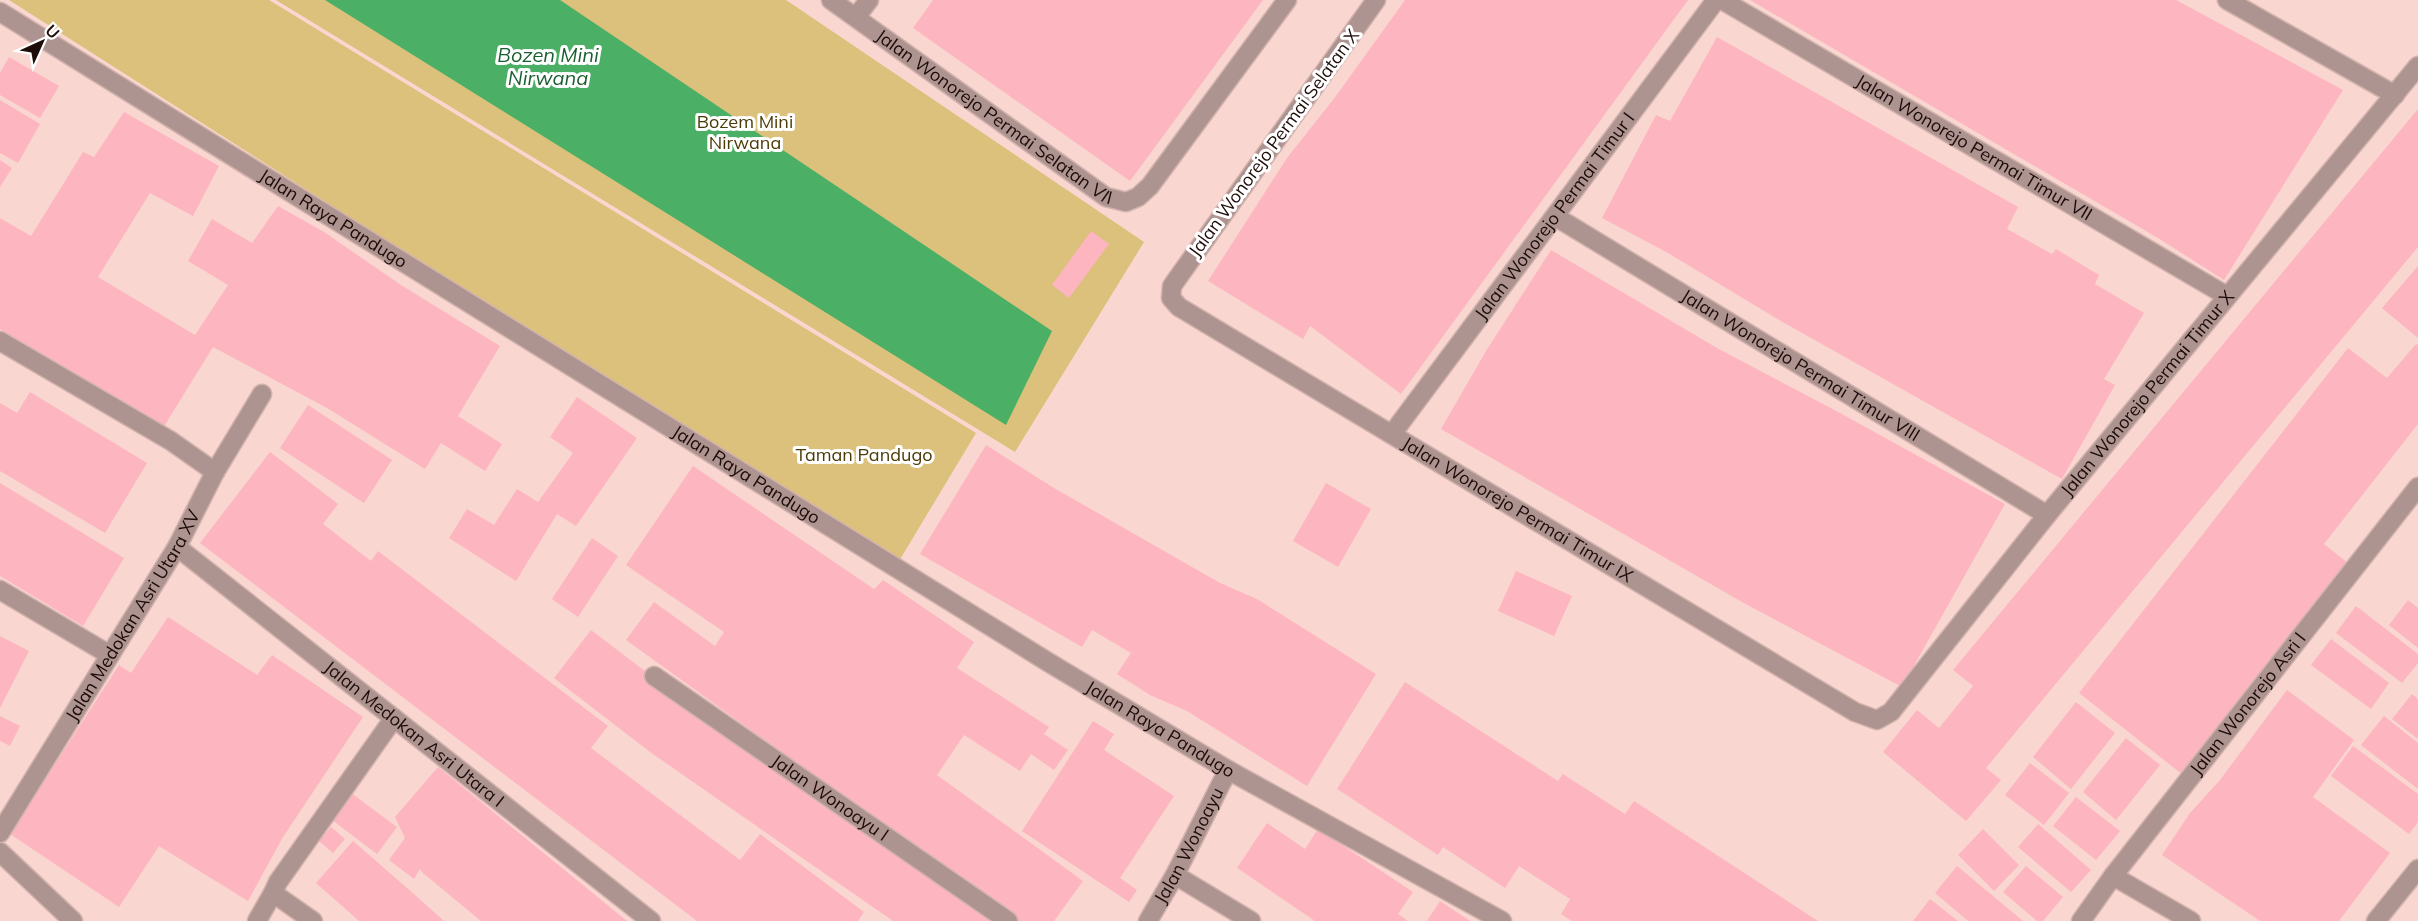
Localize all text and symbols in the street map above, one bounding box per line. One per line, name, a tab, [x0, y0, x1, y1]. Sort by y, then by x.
north arrow	[12, 12, 72, 72]
text: U	[41, 20, 64, 43]
street label: Jalan Wonorejo Permai Selatan VII	[872, 24, 1115, 209]
street label: Jalan Wonorejo Permai Selatan X	[1183, 24, 1364, 261]
water label: Bozen Mini Nirwana	[497, 42, 599, 90]
street label: Jalan Wonorejo Permai Timur VII	[1852, 69, 2097, 226]
street label: Jalan Wonorejo Permai Timur I	[1469, 107, 1639, 324]
park label: Bozem Mini Nirwana	[697, 110, 793, 154]
street label: Jalan Raya Pandugo	[255, 164, 412, 273]
street label: Jalan Wonorejo Permai Timur VIII	[1677, 284, 1924, 446]
street label: Jalan Wonorejo Permai Timur X	[2055, 285, 2239, 501]
street label: Jalan Raya Pandugo	[668, 420, 825, 529]
street label: Jalan Wonorejo Permai Timur IX	[1398, 431, 1638, 587]
park label: Taman Pandugo	[795, 443, 933, 466]
street label: Jalan Medokan Asri Utara XV	[60, 506, 205, 725]
street label: Jalan Wonorejo Asri I	[2185, 628, 2311, 779]
street label: Jalan Medokan Asri Utara I	[320, 656, 509, 812]
street label: Jalan Raya Pandugo	[1082, 675, 1239, 783]
street label: Jalan Wonoayu I	[767, 749, 893, 846]
street label: Jalan Wonoayu	[1149, 783, 1228, 908]

